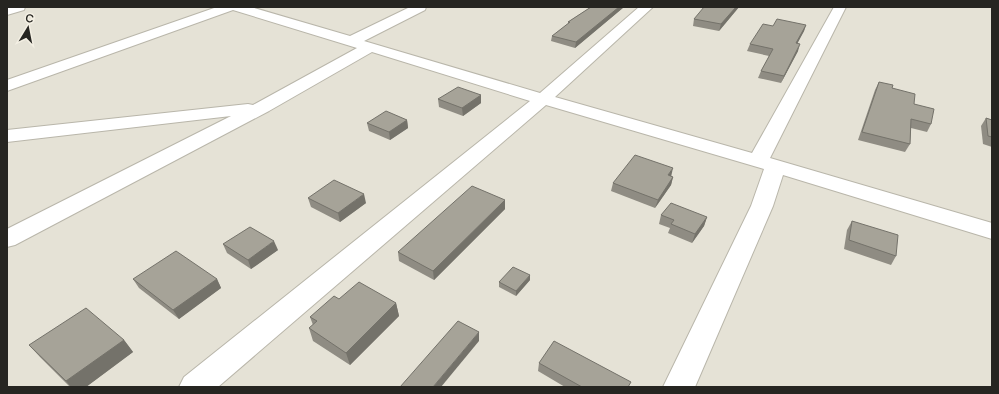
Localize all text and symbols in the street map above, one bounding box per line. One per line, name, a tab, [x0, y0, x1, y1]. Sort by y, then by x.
north arrow	[8, 8, 48, 48]
text: С	[25, 10, 35, 26]

